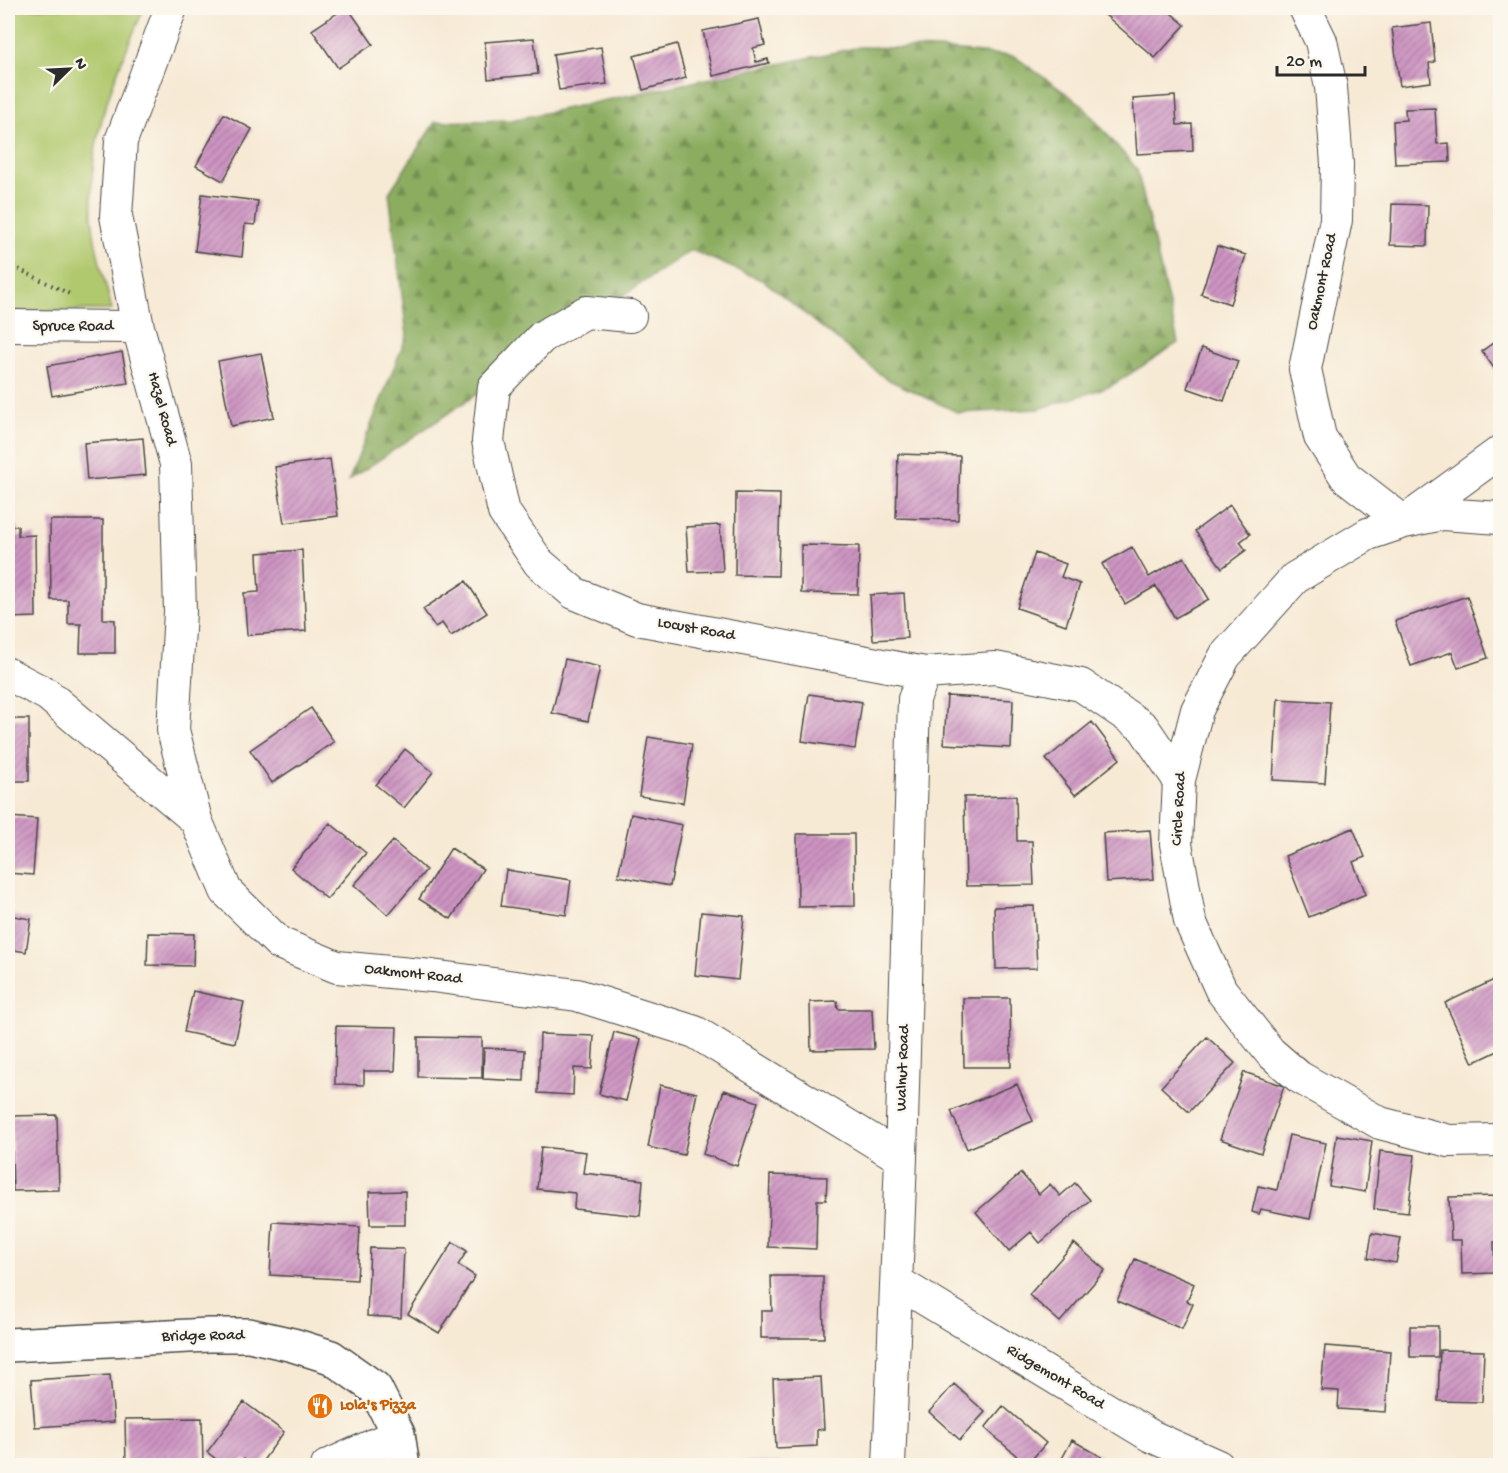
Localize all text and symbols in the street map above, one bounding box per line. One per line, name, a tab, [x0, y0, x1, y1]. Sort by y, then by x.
north arrow	[39, 39, 99, 99]
scale bar	[1277, 39, 1366, 77]
text: 20 m	[1286, 52, 1322, 73]
text: N	[69, 56, 91, 73]
street label: Oakmont Road	[1304, 230, 1343, 332]
street label: Spruce Road	[33, 318, 115, 337]
street label: Hazel Road	[142, 370, 180, 450]
street label: Locust Road	[656, 614, 738, 646]
street label: Circle Road	[1169, 770, 1192, 846]
street label: Oakmont Road	[363, 960, 464, 990]
street label: Walnut Road	[893, 1023, 915, 1112]
street label: Bridge Road	[160, 1327, 246, 1347]
street label: Ridgemont Road	[1002, 1341, 1109, 1416]
restaurant icon: Lola's Pizza	[305, 1391, 335, 1421]
place label: Lola's Pizza	[340, 1397, 417, 1416]

